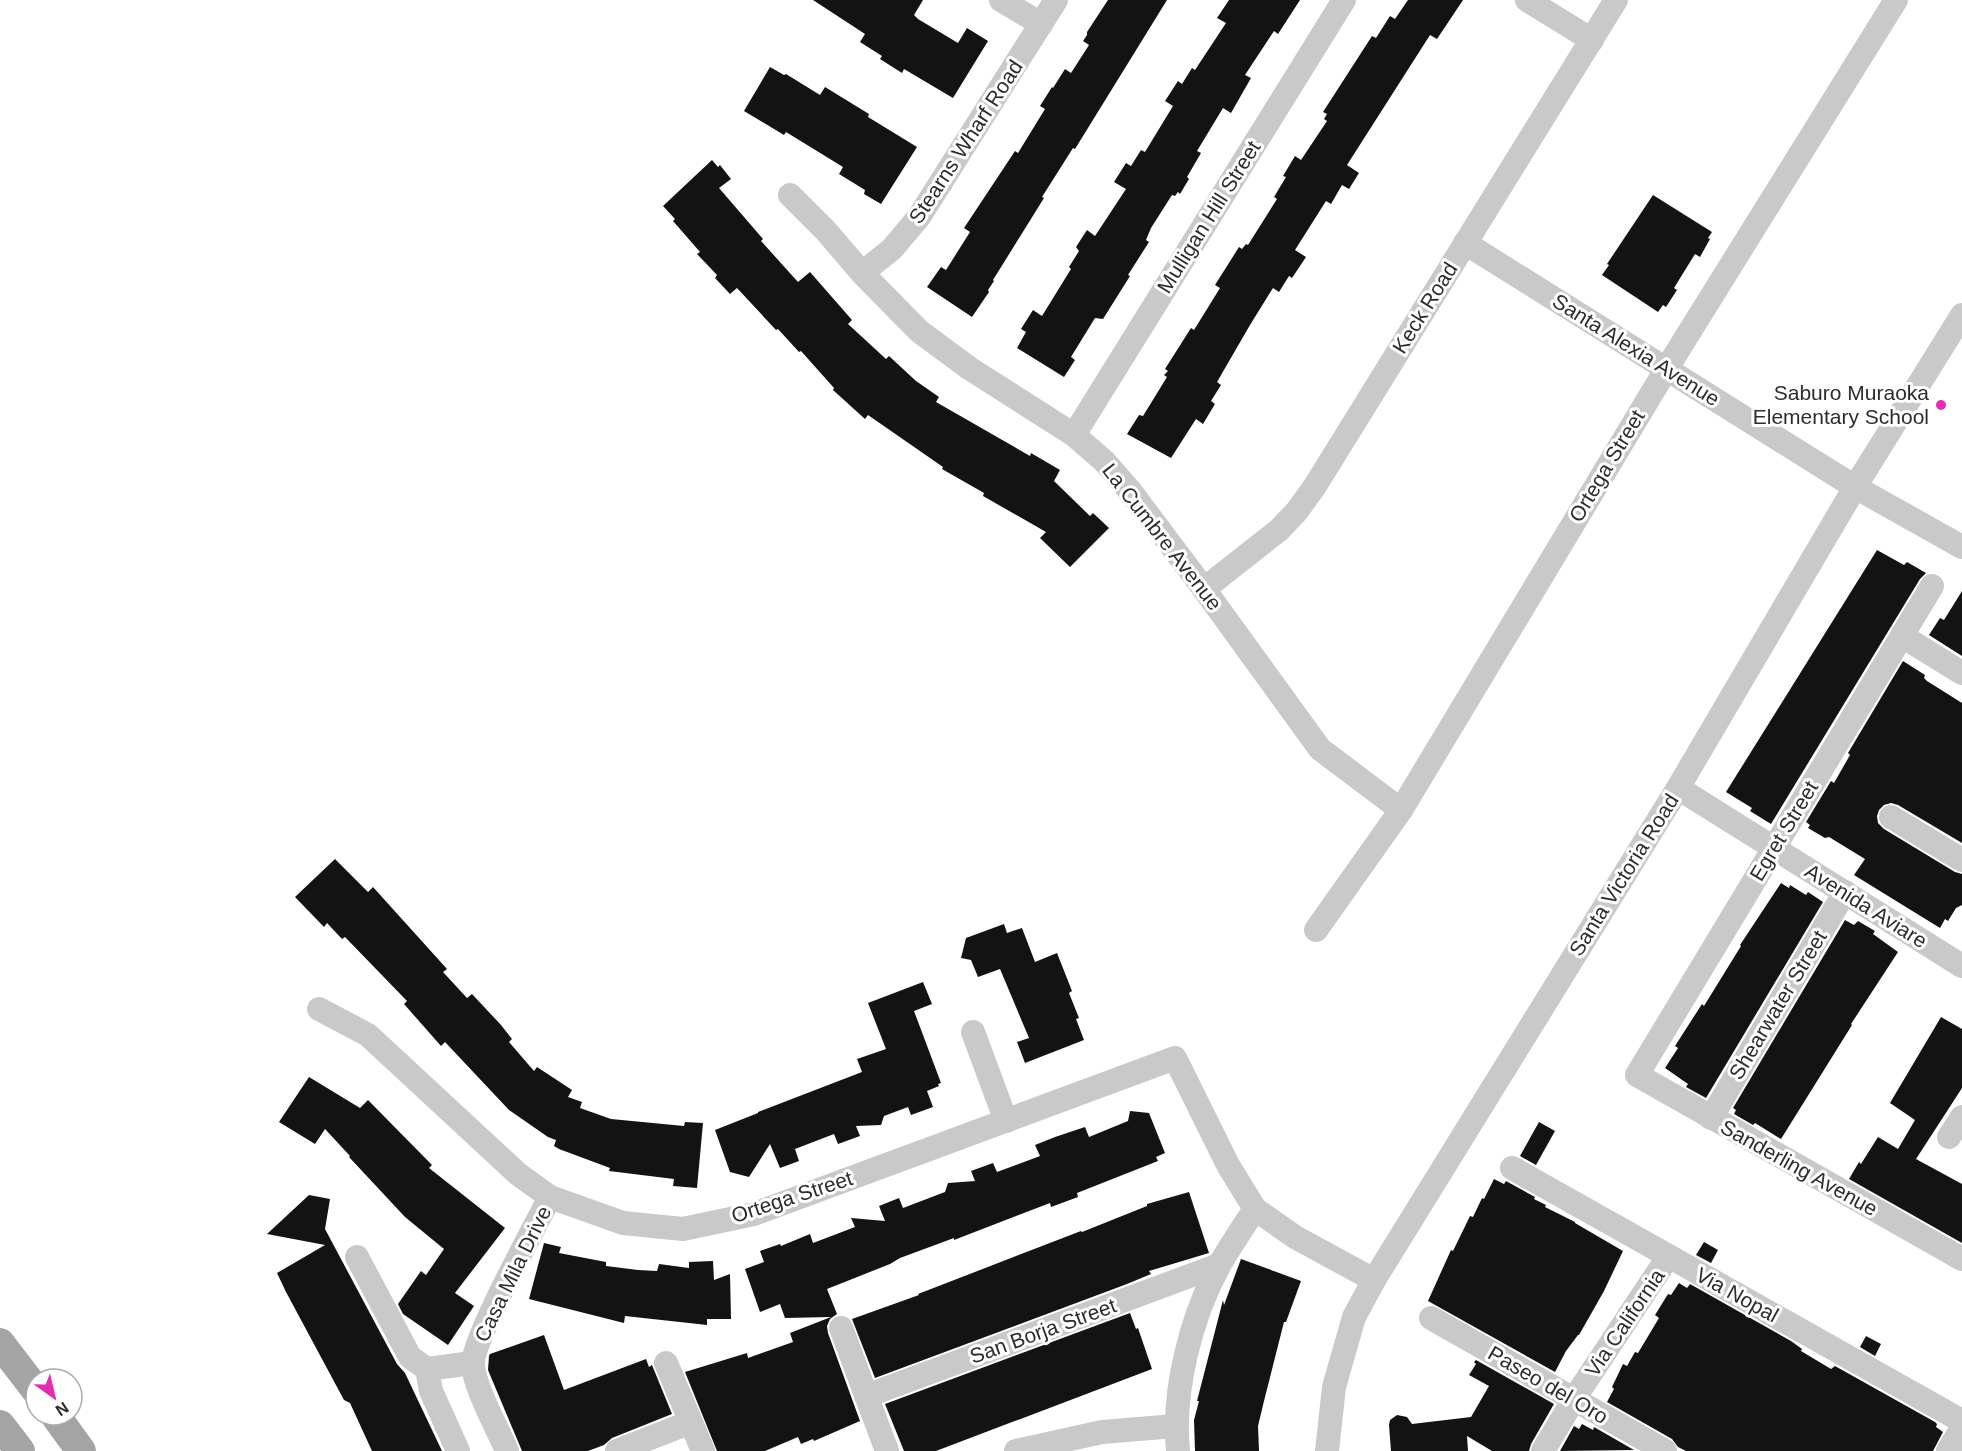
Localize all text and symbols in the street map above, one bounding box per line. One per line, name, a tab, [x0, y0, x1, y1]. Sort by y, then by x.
street label: Stearns Wharf Road	[904, 56, 1027, 228]
street label: Mulligan Hill Street	[1152, 136, 1265, 297]
street label: Keck Road	[1388, 258, 1462, 357]
street label: Santa Alexia Avenue	[1549, 289, 1724, 410]
place label: Saburo Muraoka Elementary School	[1753, 381, 1929, 428]
marker: Saburo Muraoka Elementary School	[1934, 398, 1948, 412]
street label: Ortega Street	[1564, 406, 1649, 526]
street label: La Cumbre Avenue	[1098, 459, 1227, 614]
street label: Egret Street	[1745, 777, 1822, 885]
street label: Santa Victoria Road	[1564, 790, 1683, 960]
street label: Avenida Aviare	[1801, 859, 1931, 952]
street label: Shearwater Street	[1724, 926, 1831, 1083]
street label: Sanderling Avenue	[1717, 1115, 1882, 1220]
street label: Ortega Street	[728, 1166, 856, 1227]
street label: Casa Mila Drive	[470, 1202, 555, 1345]
street label: Via Nopal	[1692, 1263, 1782, 1327]
street label: Via California	[1580, 1264, 1669, 1381]
street label: San Borja Street	[966, 1293, 1119, 1368]
street label: Paseo del Oro	[1484, 1341, 1612, 1428]
north arrow	[24, 1367, 84, 1427]
text: N	[53, 1399, 72, 1419]

